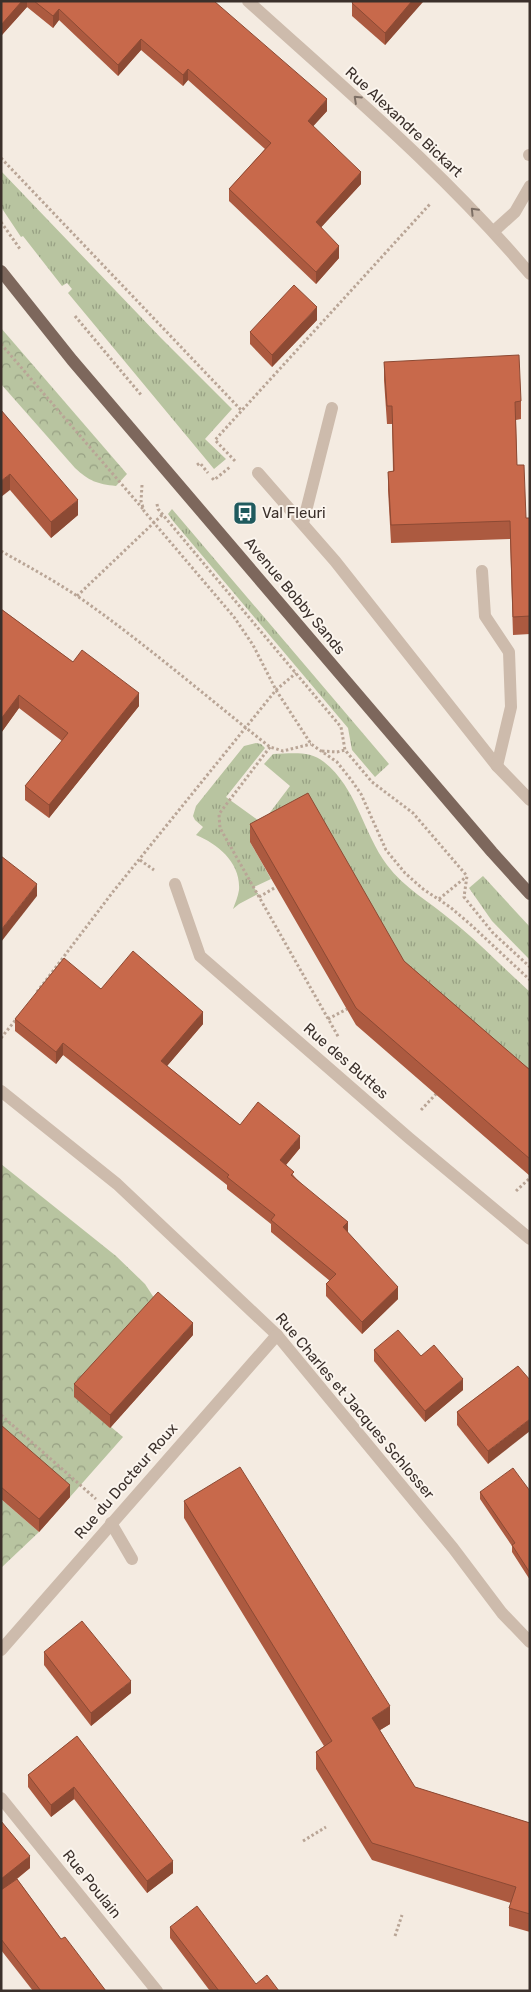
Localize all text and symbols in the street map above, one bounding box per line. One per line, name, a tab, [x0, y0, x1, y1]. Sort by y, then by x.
street label: Rue Alexandre Bickart	[342, 63, 466, 181]
one-way arrow	[353, 96, 362, 105]
one-way arrow	[471, 208, 480, 217]
bus stop icon: Val Fleuri	[232, 500, 258, 526]
place label: Val Fleuri	[262, 504, 326, 522]
street label: Avenue Bobby Sands	[241, 534, 349, 658]
street label: Rue des Buttes	[300, 1019, 392, 1103]
street label: Rue Charles et Jacques Schlosser	[272, 1309, 438, 1503]
street label: Rue du Docteur Roux	[71, 1419, 181, 1543]
street label: Rue Poulain	[59, 1846, 125, 1922]

